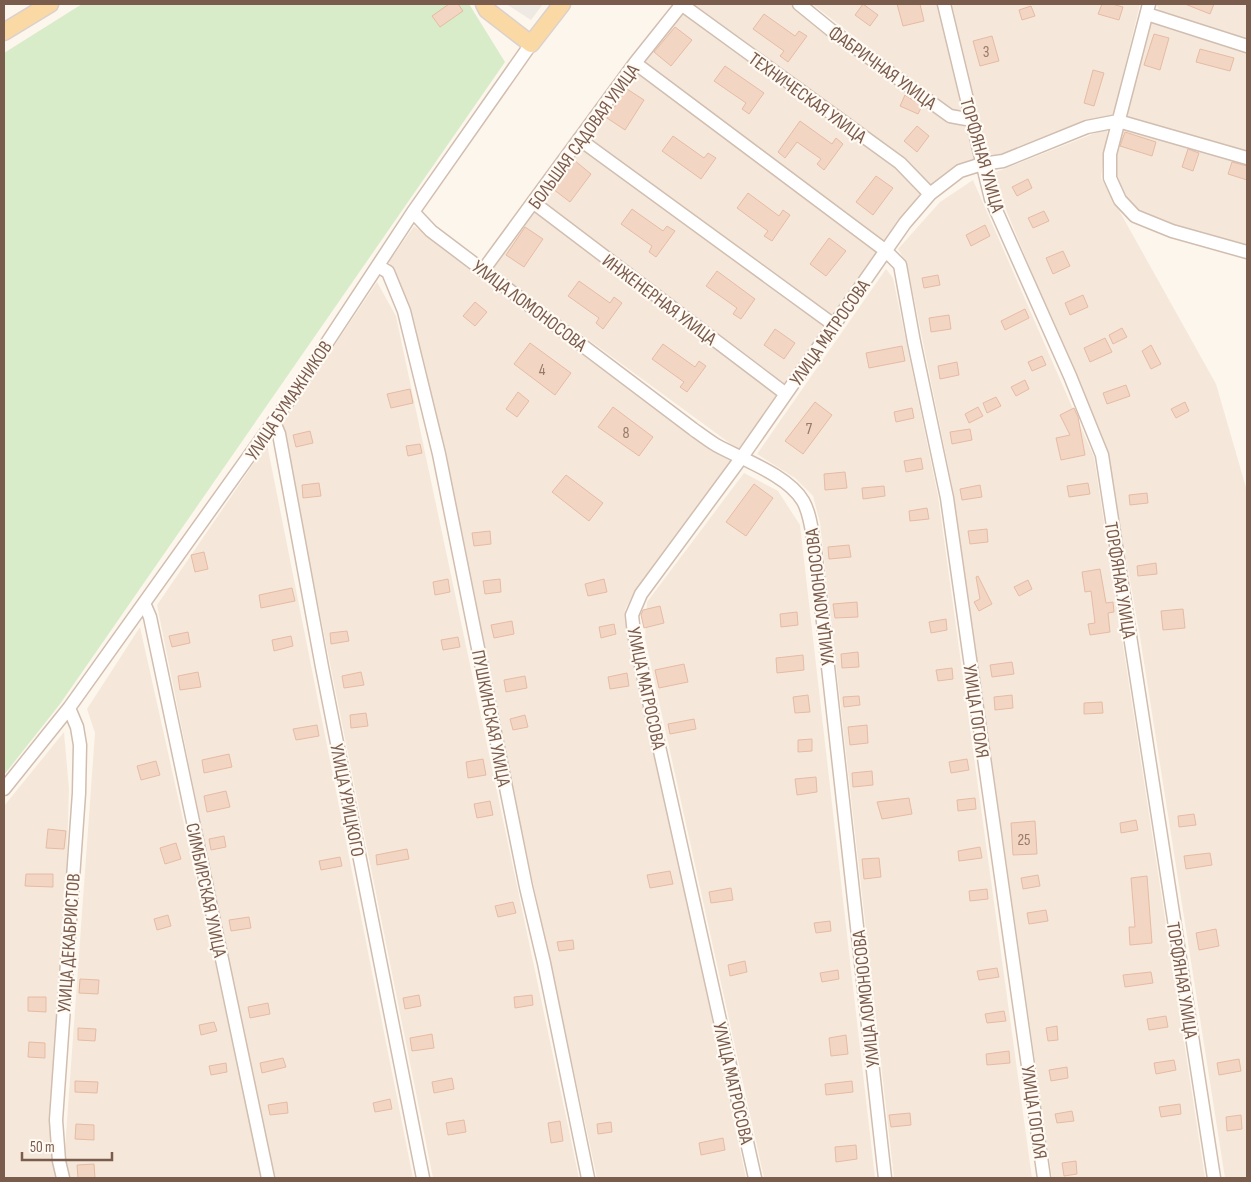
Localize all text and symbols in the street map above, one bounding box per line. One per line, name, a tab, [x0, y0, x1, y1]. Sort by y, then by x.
street label: ФАБРИЧНАЯ УЛИЦА	[824, 21, 941, 116]
house number: 3	[983, 43, 989, 62]
street label: ТЕХНИЧЕСКАЯ УЛИЦА	[744, 48, 871, 149]
street label: БОЛЬШАЯ САДОВАЯ УЛИЦА	[524, 59, 645, 214]
street label: ТОРФЯНАЯ УЛИЦА	[954, 96, 1009, 216]
street label: ИНЖЕНЕРНАЯ УЛИЦА	[597, 250, 722, 351]
street label: УЛИЦА ЛОМОНОСОВА	[467, 256, 592, 357]
street label: УЛИЦА МАТРОСОВА	[785, 275, 876, 390]
street label: УЛИЦА БУМАЖНИКОВ	[241, 337, 338, 465]
house number: 4	[539, 361, 546, 380]
house number: 7	[806, 420, 813, 439]
house number: 8	[622, 424, 630, 443]
street label: ТОРФЯНАЯ УЛИЦА	[1099, 520, 1140, 641]
street label: УЛИЦА ЛОМОНОСОВА	[801, 526, 840, 667]
street label: УЛИЦА МАТРОСОВА	[621, 625, 670, 752]
street label: ПУШКИНСКАЯ УЛИЦА	[466, 648, 515, 790]
street label: УЛИЦА ГОГОЛЯ	[958, 663, 993, 759]
street label: УЛИЦА УРИЦКОГО	[324, 742, 369, 859]
street label: СИМБИРСКАЯ УЛИЦА	[180, 821, 231, 960]
house number: 25	[1017, 831, 1031, 850]
street label: УЛИЦА ДЕКАБРИСТОВ	[53, 873, 86, 1014]
street label: ТОРФЯНАЯ УЛИЦА	[1161, 920, 1202, 1041]
street label: УЛИЦА ЛОМОНОСОВА	[848, 928, 885, 1069]
street label: УЛИЦА МАТРОСОВА	[707, 1020, 758, 1147]
street label: УЛИЦА ГОГОЛЯ	[1016, 1064, 1051, 1160]
scale bar	[22, 1130, 112, 1162]
text: 50 m	[30, 1138, 55, 1157]

